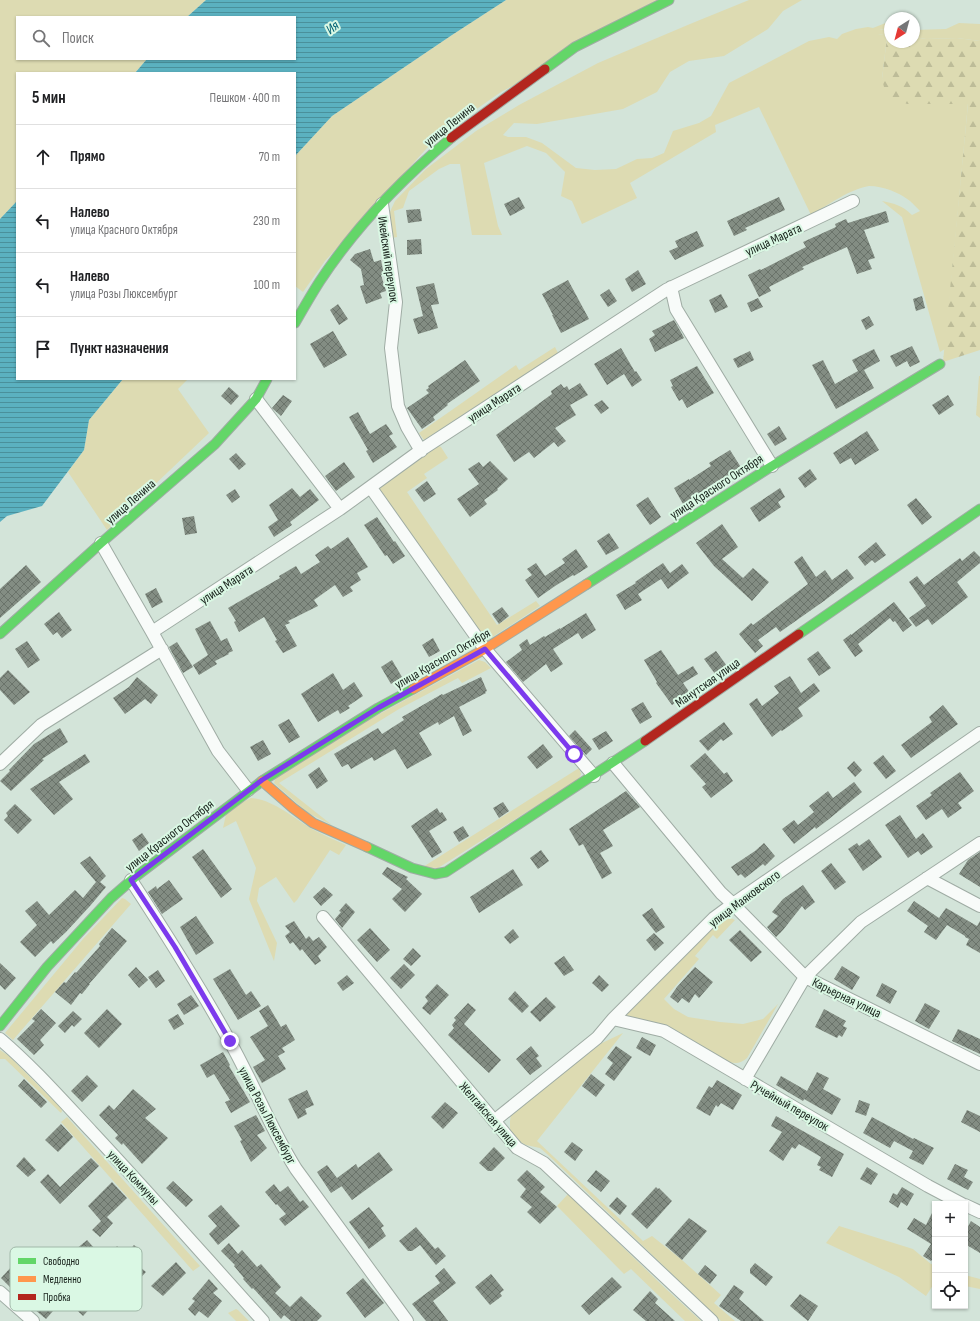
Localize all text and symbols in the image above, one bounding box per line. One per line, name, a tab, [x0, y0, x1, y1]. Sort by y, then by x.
north arrow	[884, 12, 920, 48]
search box	[16, 16, 296, 60]
water label: Ия	[322, 17, 343, 38]
icon: search	[30, 27, 52, 49]
text: Поиск	[62, 29, 94, 48]
text: 5 мин	[32, 88, 66, 108]
text: Пешком · 400 m	[210, 90, 280, 106]
street label: улица Ленина	[421, 99, 478, 150]
icon: ahead	[32, 146, 54, 168]
text: Прямо	[70, 147, 105, 166]
text: 70 m	[259, 149, 280, 165]
text: Налево	[70, 203, 110, 222]
icon: left	[32, 210, 54, 232]
text: 230 m	[253, 213, 280, 229]
street label: Икейский переулок	[374, 215, 402, 303]
street label: улица Марата	[743, 220, 804, 260]
text: улица Красного Октября	[70, 222, 178, 238]
text: Налево	[70, 267, 110, 286]
icon: left	[32, 274, 54, 296]
text: 100 m	[253, 277, 280, 293]
text: улица Розы Люксембург	[70, 286, 178, 302]
icon: arrive	[32, 338, 54, 360]
text: Пункт назначения	[70, 339, 168, 358]
street label: улица Марата	[465, 380, 524, 426]
street label: улица Красного Октября	[667, 451, 766, 523]
street label: улица Ленина	[102, 476, 159, 528]
street label: улица Марата	[197, 562, 256, 608]
street label: улица Красного Октября	[392, 625, 493, 693]
street label: Манутская улица	[672, 655, 743, 711]
route start	[565, 745, 583, 763]
street label: улица Красного Октября	[122, 796, 217, 875]
street label: улица Маяковского	[706, 867, 783, 931]
street label: Карьерная улица	[809, 974, 884, 1022]
route end	[221, 1032, 239, 1050]
street label: улица Розы Люксембург	[235, 1064, 299, 1167]
street label: Ручейный переулок	[747, 1077, 832, 1135]
street label: Желгайская улица	[456, 1079, 521, 1151]
street label: улица Коммуны	[104, 1147, 163, 1208]
map controls	[932, 1201, 968, 1309]
button: +	[932, 1201, 968, 1237]
button: −	[932, 1237, 968, 1273]
legend	[10, 1247, 142, 1311]
text: Свободно	[43, 1255, 80, 1268]
text: Медленно	[43, 1273, 82, 1286]
button: locate	[932, 1273, 968, 1309]
text: Пробка	[43, 1291, 71, 1304]

